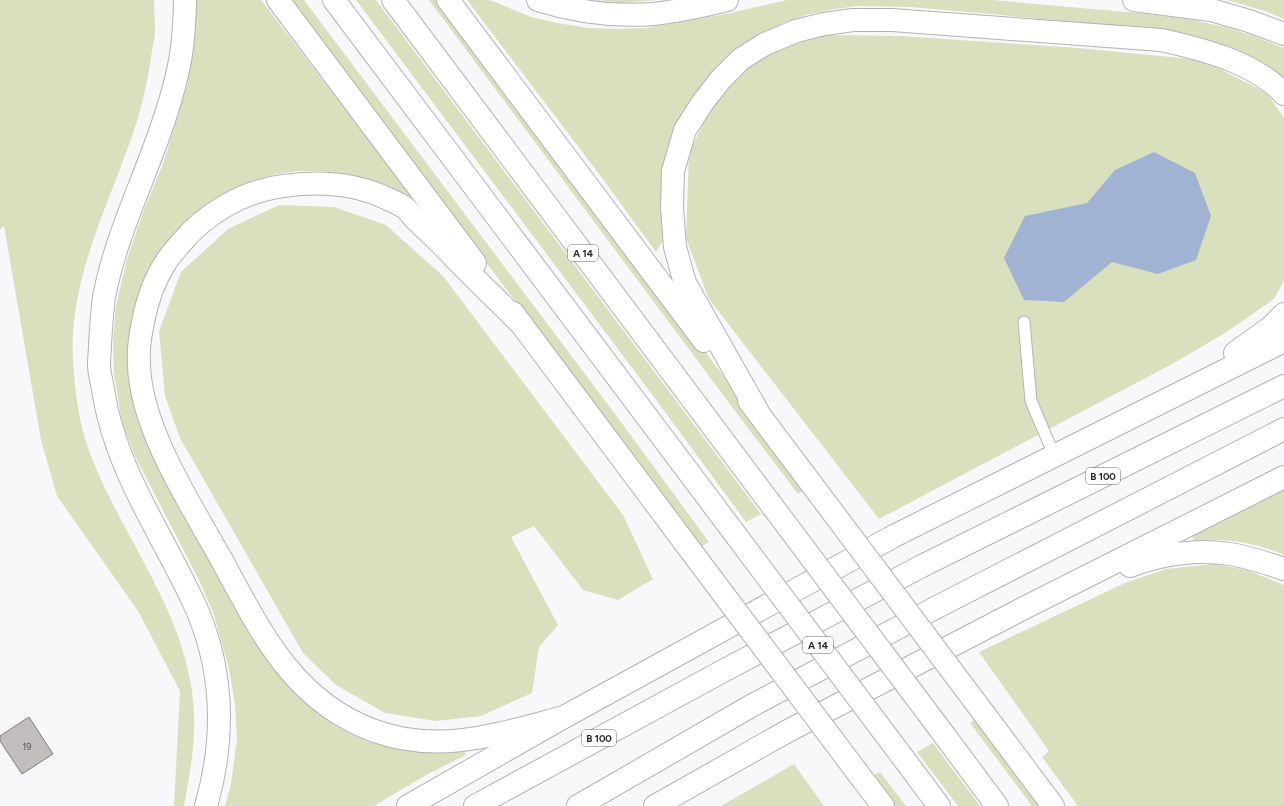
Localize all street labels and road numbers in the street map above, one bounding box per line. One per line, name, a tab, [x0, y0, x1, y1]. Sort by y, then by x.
road number: A 14	[568, 245, 598, 261]
road number: B 100	[1086, 468, 1120, 484]
road number: A 14	[803, 637, 833, 653]
road number: B 100	[582, 730, 616, 746]

